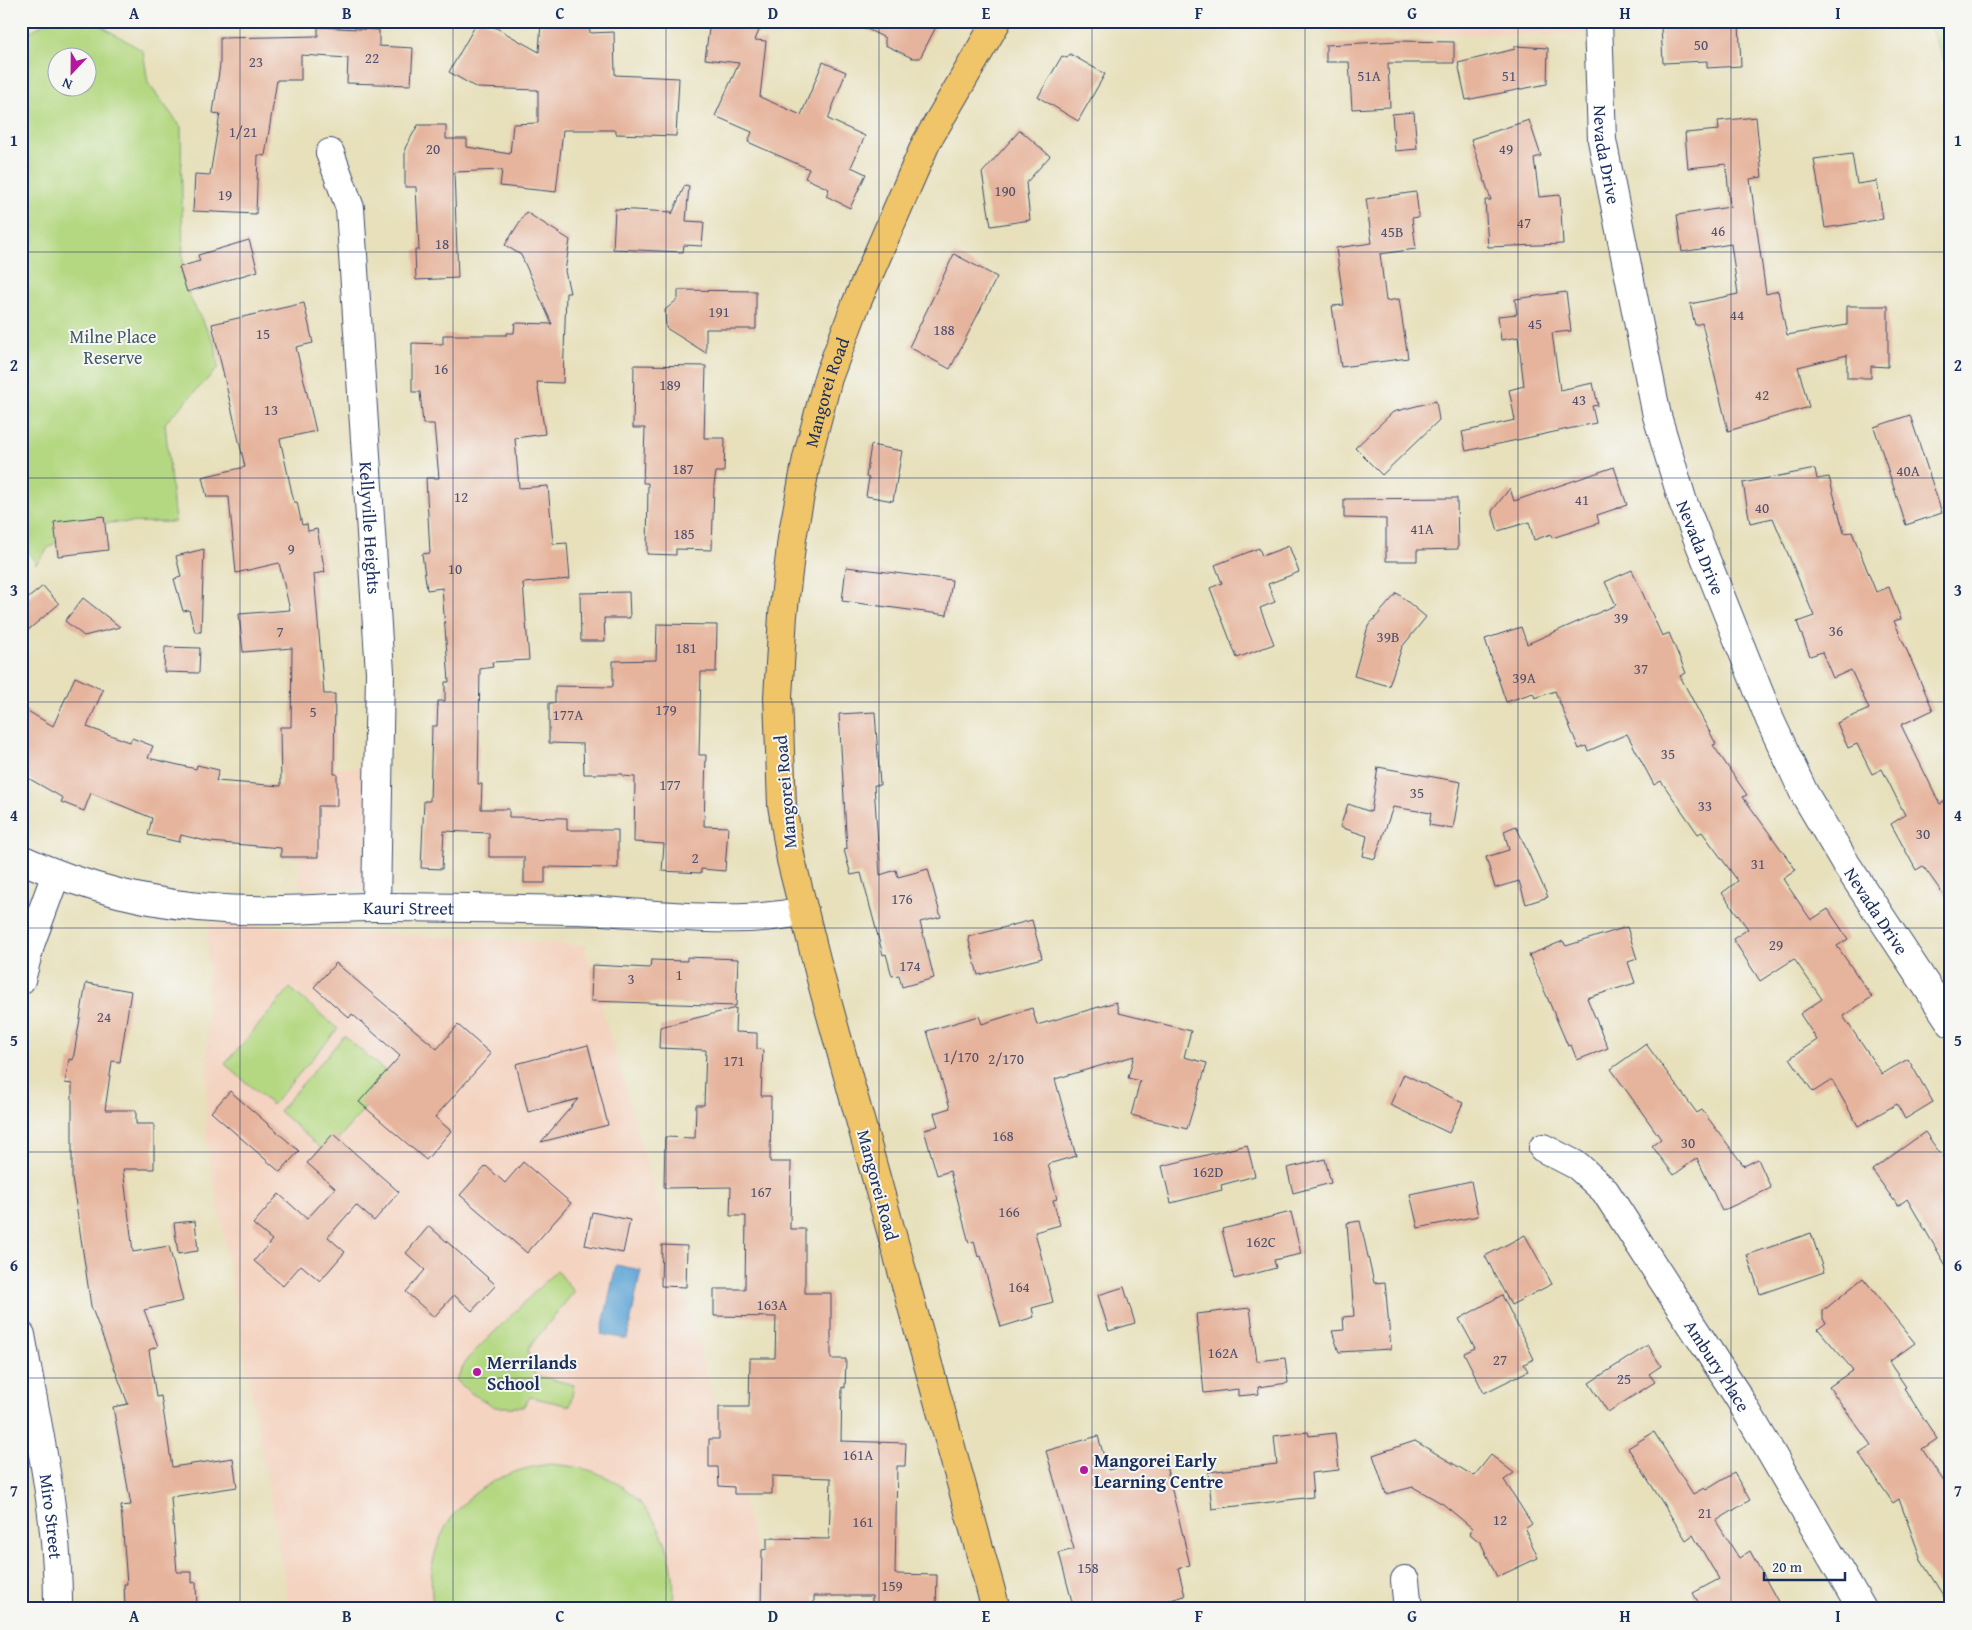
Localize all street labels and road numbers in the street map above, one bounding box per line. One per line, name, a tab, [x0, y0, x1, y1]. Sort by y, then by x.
street label: Nevada Drive	[1587, 105, 1628, 206]
street label: Mangorei Road	[797, 333, 856, 450]
street label: Kellyville Heights	[353, 461, 388, 595]
street label: Nevada Drive	[1670, 496, 1732, 599]
street label: Mangorei Road	[767, 734, 803, 850]
street label: Nevada Drive	[1838, 862, 1916, 960]
street label: Kauri Street	[363, 893, 455, 921]
street label: Mangorei Road	[850, 1127, 906, 1244]
street label: Ambury Place	[1678, 1314, 1758, 1417]
street label: Miro Street	[33, 1472, 70, 1561]

